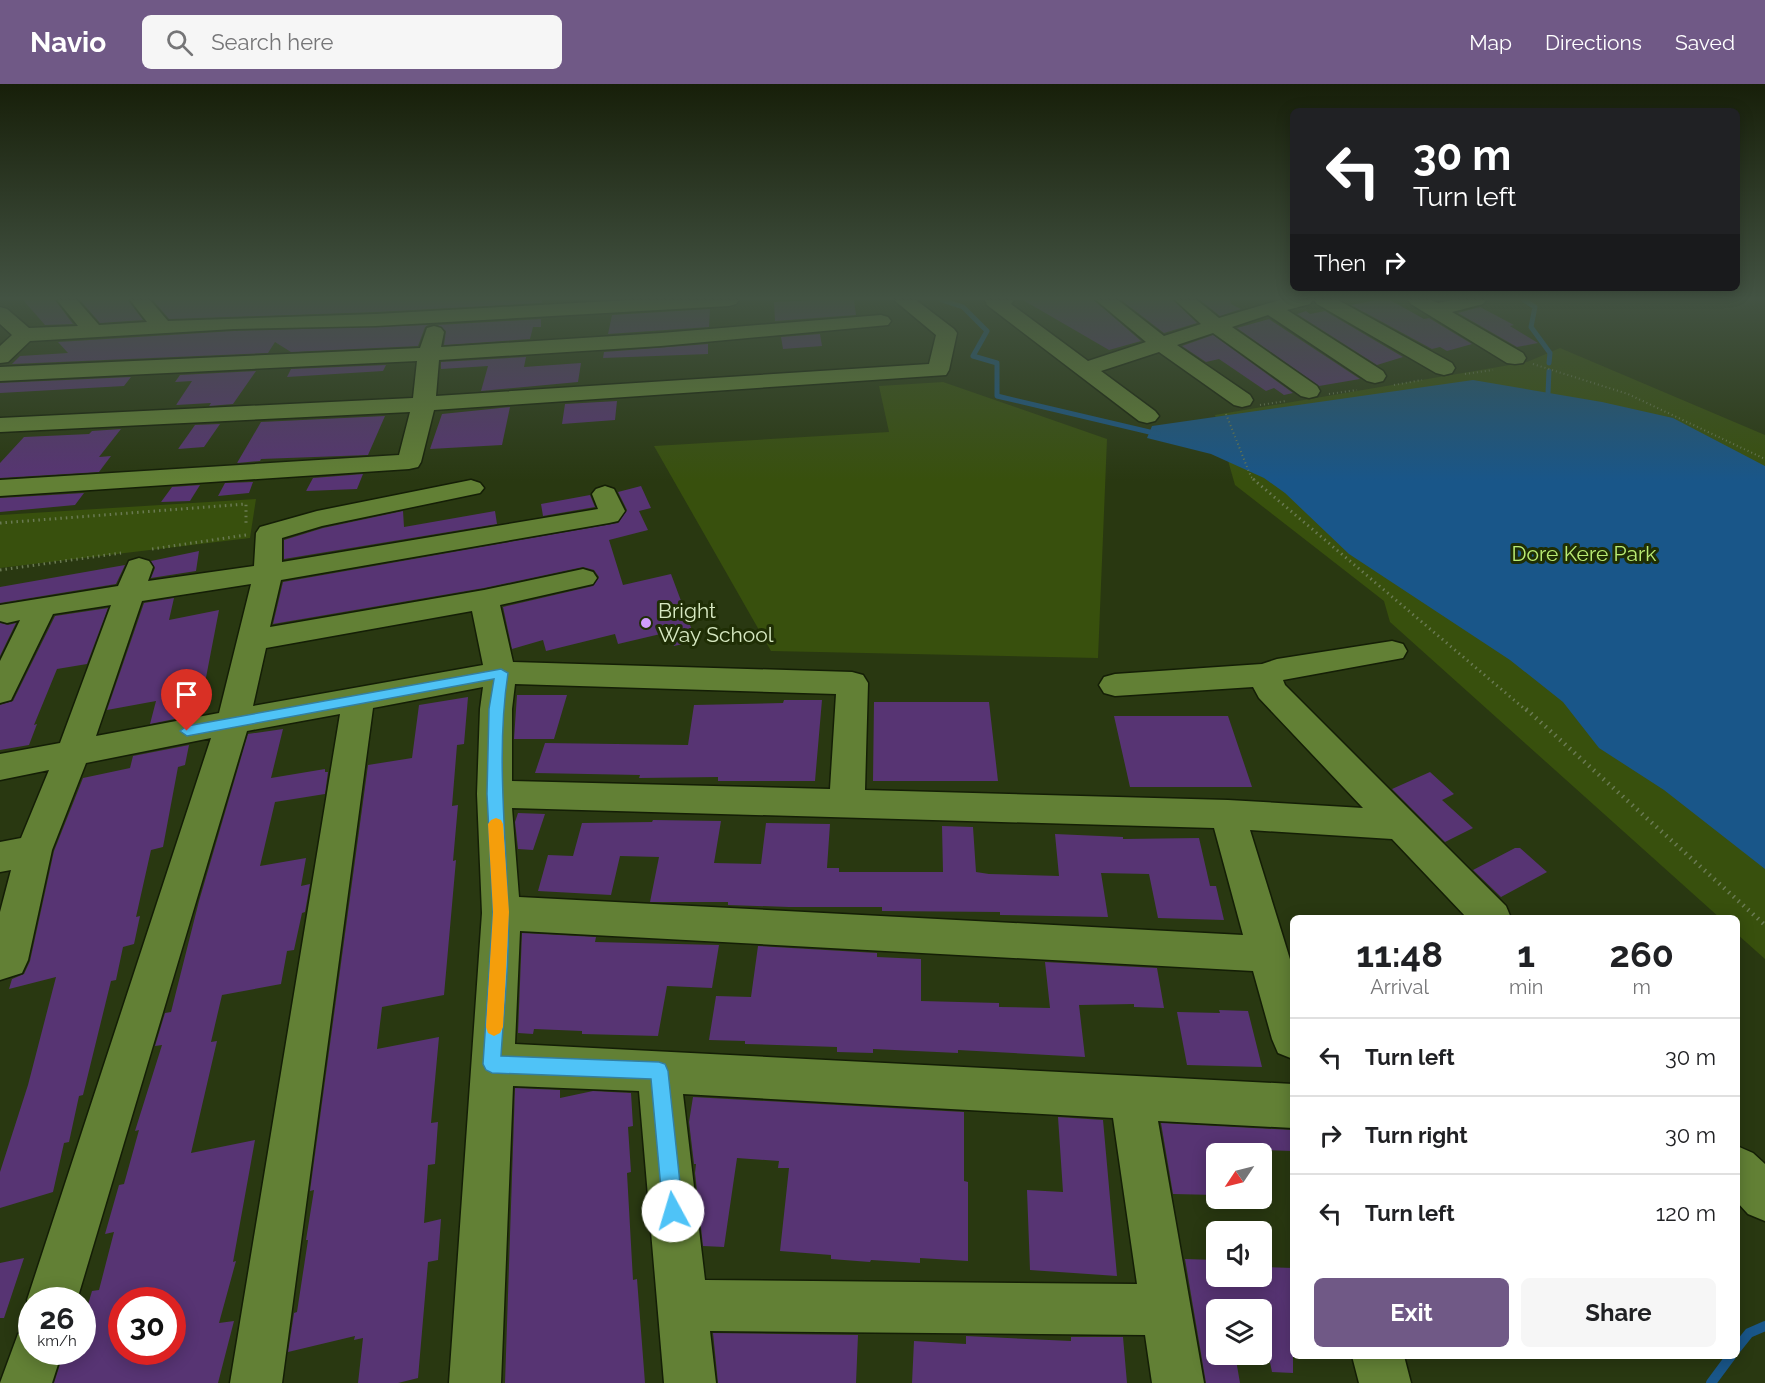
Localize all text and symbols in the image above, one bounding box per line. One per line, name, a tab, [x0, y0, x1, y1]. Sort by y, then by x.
search box	[142, 15, 562, 69]
text: Navio	[30, 26, 106, 59]
icon: search	[163, 26, 196, 59]
text: Search here	[211, 29, 333, 55]
text: Map	[1469, 30, 1512, 55]
text: Directions	[1545, 30, 1642, 55]
text: Saved	[1675, 30, 1735, 55]
text: 30 m	[1413, 131, 1511, 180]
icon: left	[1314, 132, 1392, 210]
text: Turn left	[1413, 181, 1516, 212]
icon: right	[1378, 246, 1411, 279]
text: Then	[1314, 250, 1366, 276]
park label: Dore Kere Park	[1511, 541, 1657, 566]
place label: Bright Way School	[658, 598, 774, 647]
marker: Bright Way School	[639, 616, 653, 630]
pin	[161, 669, 212, 731]
icon: arrive	[170, 678, 203, 711]
text: 11:48	[1356, 933, 1443, 975]
text: 1	[1517, 933, 1535, 975]
text: 260	[1610, 933, 1674, 975]
text: Arrival	[1370, 975, 1429, 999]
text: min	[1509, 975, 1543, 999]
text: m	[1633, 975, 1651, 999]
icon: left	[1314, 1041, 1347, 1074]
text: Turn left	[1365, 1044, 1455, 1070]
text: 30 m	[1665, 1044, 1716, 1070]
icon: right	[1314, 1119, 1347, 1152]
text: Turn right	[1365, 1122, 1468, 1148]
text: 30 m	[1665, 1122, 1716, 1148]
north arrow	[1206, 1143, 1272, 1209]
map controls	[1206, 1143, 1272, 1365]
position arrow	[641, 1179, 705, 1243]
icon: left	[1314, 1197, 1347, 1230]
text: Turn left	[1365, 1200, 1455, 1226]
text: 120 m	[1656, 1200, 1716, 1226]
button: sound	[1206, 1221, 1272, 1287]
button: Exit	[1314, 1278, 1509, 1347]
button: Share	[1521, 1278, 1716, 1347]
speed limit sign: 30	[108, 1287, 186, 1365]
button: layers	[1206, 1299, 1272, 1365]
text: 26	[39, 1301, 75, 1336]
text: km/h	[37, 1332, 77, 1350]

